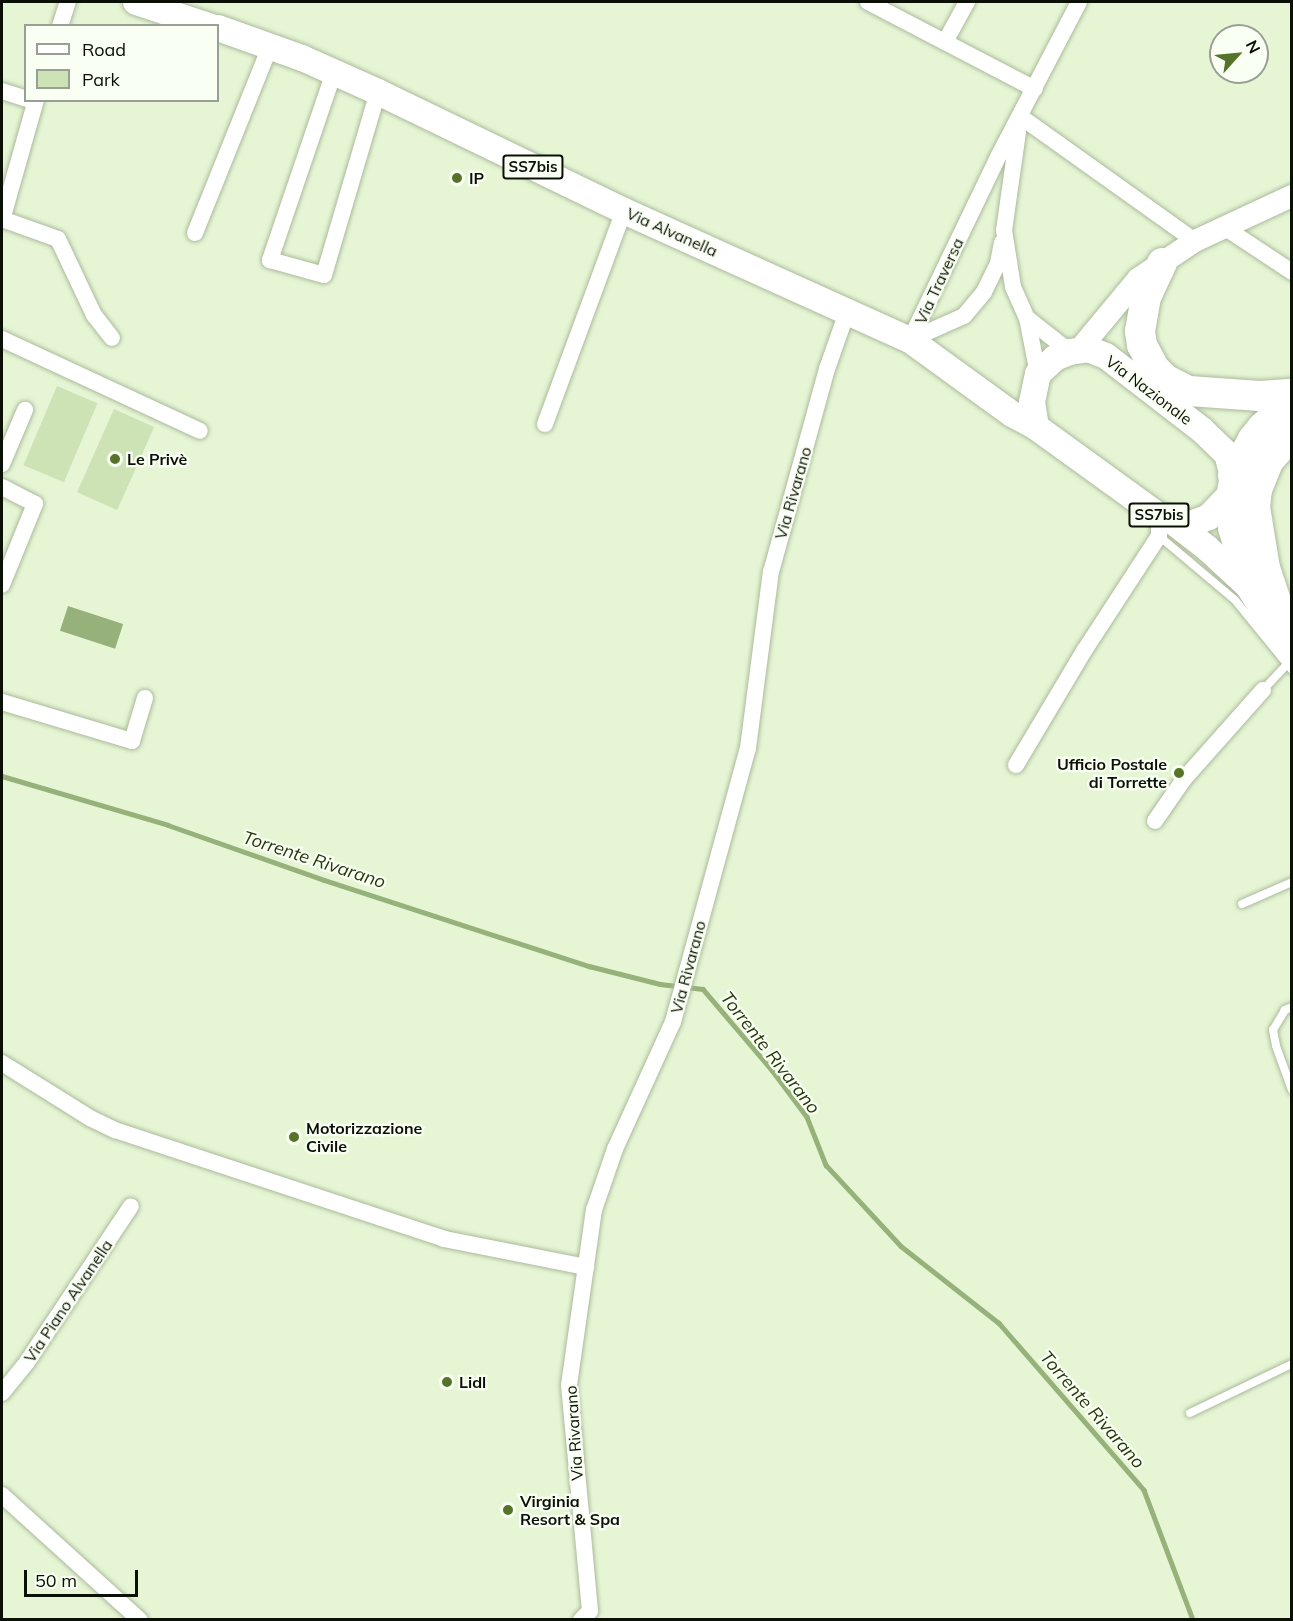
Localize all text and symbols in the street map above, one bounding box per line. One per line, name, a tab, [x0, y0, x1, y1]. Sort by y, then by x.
legend	[24, 24, 219, 102]
north arrow	[1209, 24, 1269, 84]
text: N	[1242, 37, 1265, 57]
text: Road	[82, 38, 126, 61]
text: Park	[82, 68, 120, 91]
road number: SS7bis	[502, 155, 564, 179]
place label: IP	[469, 168, 484, 188]
marker: IP	[450, 171, 464, 185]
street label: Via Alvanella	[624, 203, 720, 261]
street label: Via Traversa	[911, 235, 967, 327]
street label: Via Nazionale	[1102, 351, 1196, 429]
street label: Via Rivarano	[771, 444, 815, 542]
place label: Le Privè	[127, 449, 187, 469]
marker: Le Privè	[108, 452, 122, 466]
road number: SS7bis	[1128, 503, 1190, 527]
place label: Ufficio Postale di Torrette	[1057, 754, 1167, 792]
marker: Ufficio Postale di Torrette	[1172, 766, 1186, 780]
water label: Torrente Rivarano	[240, 827, 388, 893]
street label: Via Rivarano	[666, 918, 710, 1016]
water label: Torrente Rivarano	[716, 988, 824, 1118]
place label: Motorizzazione Civile	[306, 1118, 422, 1156]
marker: Motorizzazione Civile	[287, 1130, 301, 1144]
street label: Via Piano Alvanella	[20, 1236, 116, 1366]
water label: Torrente Rivarano	[1035, 1347, 1149, 1473]
place label: Lidl	[459, 1372, 486, 1392]
marker: Lidl	[440, 1375, 454, 1389]
street label: Via Rivarano	[561, 1385, 587, 1481]
place label: Virginia Resort & Spa	[520, 1491, 620, 1529]
marker: Virginia Resort & Spa	[501, 1503, 515, 1517]
scale bar	[27, 1558, 141, 1596]
text: 50 m	[35, 1569, 77, 1592]

